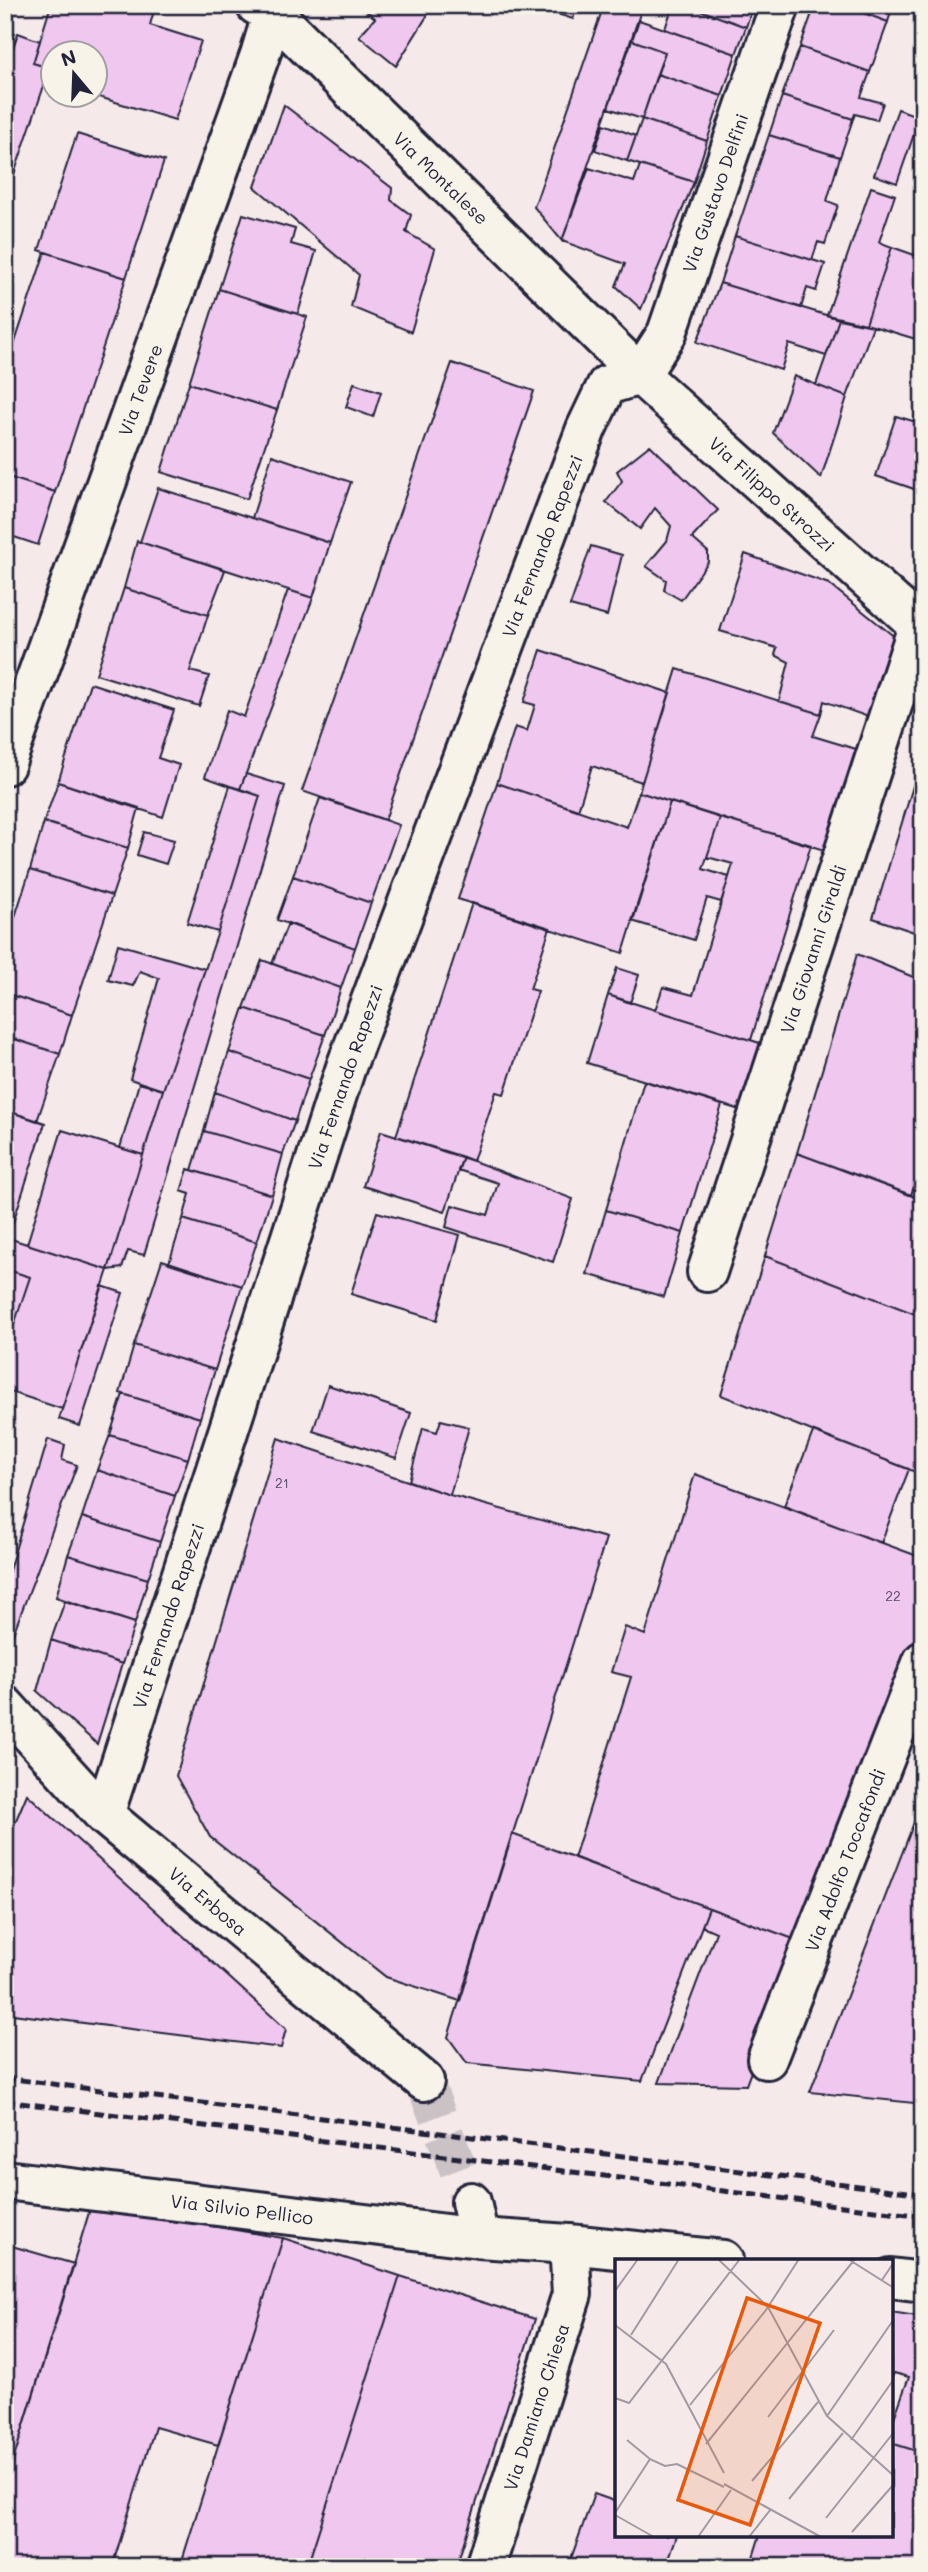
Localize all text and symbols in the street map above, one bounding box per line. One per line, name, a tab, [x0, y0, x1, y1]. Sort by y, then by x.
north arrow	[38, 38, 108, 108]
text: N	[57, 43, 79, 72]
street label: Via Gustavo Delfini	[676, 110, 754, 276]
street label: Via Montalese	[388, 126, 494, 230]
street label: Via Tevere	[112, 341, 168, 439]
street label: Via Filippo Strozzi	[704, 431, 840, 557]
street label: Via Fernando Rapezzi	[496, 451, 588, 641]
street label: Via Giovanni Giraldi	[774, 862, 852, 1036]
street label: Via Fernando Rapezzi	[302, 981, 388, 1173]
house number: 21	[275, 1473, 289, 1492]
street label: Via Fernando Rapezzi	[127, 1520, 209, 1712]
house number: 22	[885, 1586, 901, 1605]
street label: Via Adolfo Toccafondi	[799, 1765, 891, 1955]
street label: Via Erbosa	[164, 1861, 252, 1941]
street label: Via Silvio Pellico	[169, 2188, 315, 2230]
inset map	[615, 2259, 893, 2537]
street label: Via Damiano Chiesa	[498, 2320, 574, 2494]

